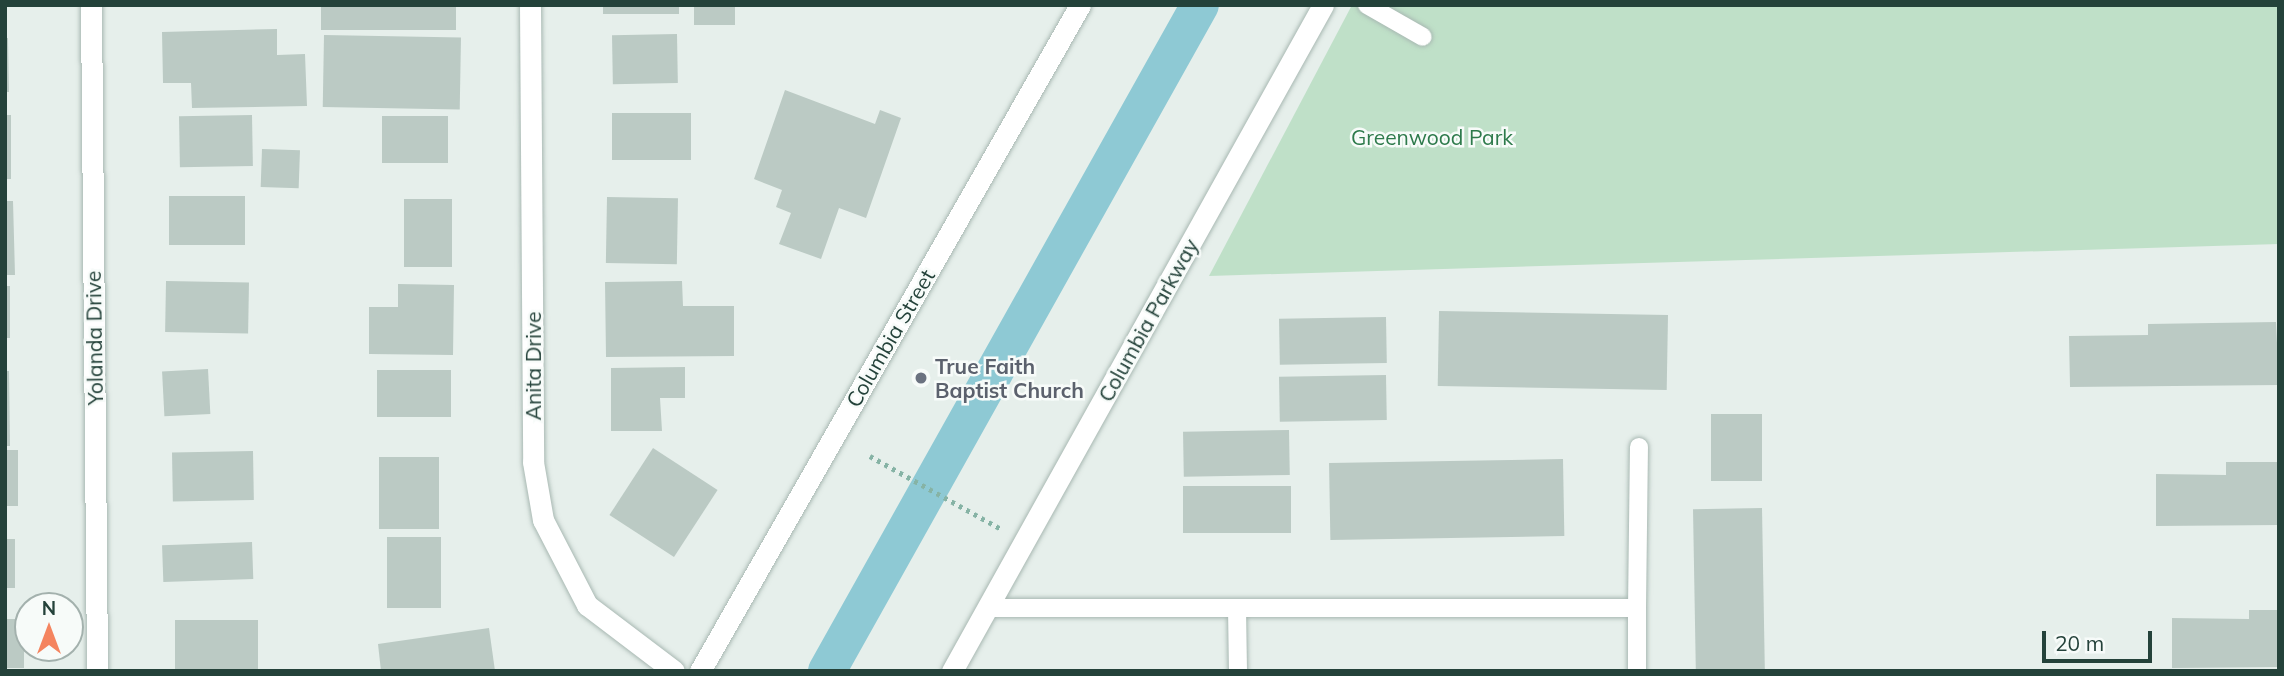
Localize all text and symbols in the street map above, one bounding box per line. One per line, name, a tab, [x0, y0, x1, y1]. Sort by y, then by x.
park label: Greenwood Park	[1351, 124, 1513, 150]
street label: Columbia Parkway	[1093, 234, 1203, 406]
street label: Columbia Street	[840, 265, 940, 411]
street label: Yolanda Drive	[80, 271, 108, 405]
street label: Anita Drive	[520, 312, 546, 420]
place label: True Faith Baptist Church	[935, 353, 1084, 403]
marker: True Faith Baptist Church	[913, 370, 929, 386]
north arrow	[14, 592, 84, 662]
text: N	[42, 596, 56, 620]
scale bar	[2046, 616, 2156, 660]
text: 20 m	[2055, 630, 2104, 656]

